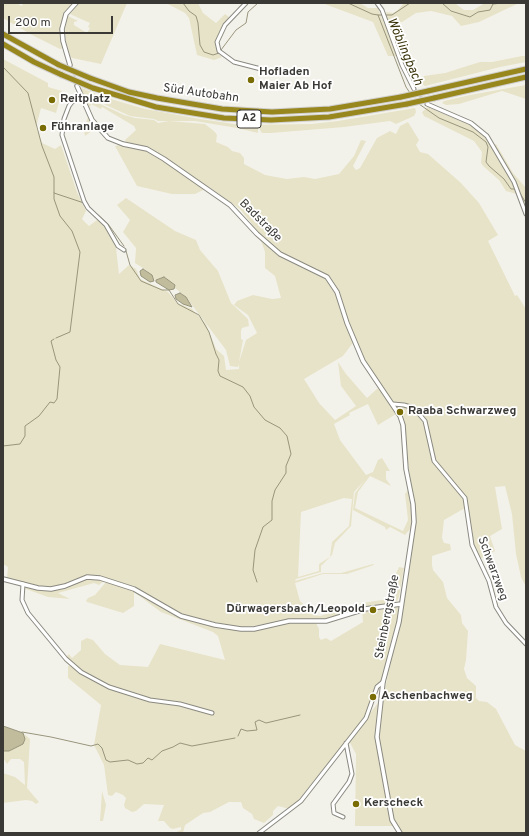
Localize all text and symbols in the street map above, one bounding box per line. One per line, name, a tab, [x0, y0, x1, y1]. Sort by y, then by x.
scale bar	[10, 8, 115, 34]
text: 200 m	[15, 15, 51, 31]
water label: Wöblingbach	[383, 16, 425, 88]
place label: Hofladen Maier Ab Hof	[259, 66, 332, 94]
marker: Hofladen Maier Ab Hof	[246, 75, 256, 85]
street label: Süd Autobahn	[162, 82, 240, 106]
place label: Reitplatz	[60, 93, 110, 107]
marker: Reitplatz	[47, 95, 57, 105]
road number: A2	[237, 110, 261, 128]
place label: Führanlage	[51, 121, 114, 135]
marker: Führanlage	[38, 123, 48, 133]
street label: Badstraße	[236, 197, 284, 245]
place label: Raaba Schwarzweg	[408, 405, 516, 419]
marker: Raaba Schwarzweg	[395, 407, 405, 417]
street label: Schwarzweg	[474, 535, 510, 603]
street label: Steinbergstraße	[373, 574, 403, 660]
place label: Dürwagersbach/Leopold	[226, 603, 365, 617]
marker: Dürwagersbach/Leopold	[368, 605, 378, 615]
place label: Aschenbachweg	[381, 690, 473, 704]
marker: Aschenbachweg	[368, 692, 378, 702]
place label: Kerscheck	[364, 797, 423, 811]
marker: Kerscheck	[351, 799, 361, 809]

